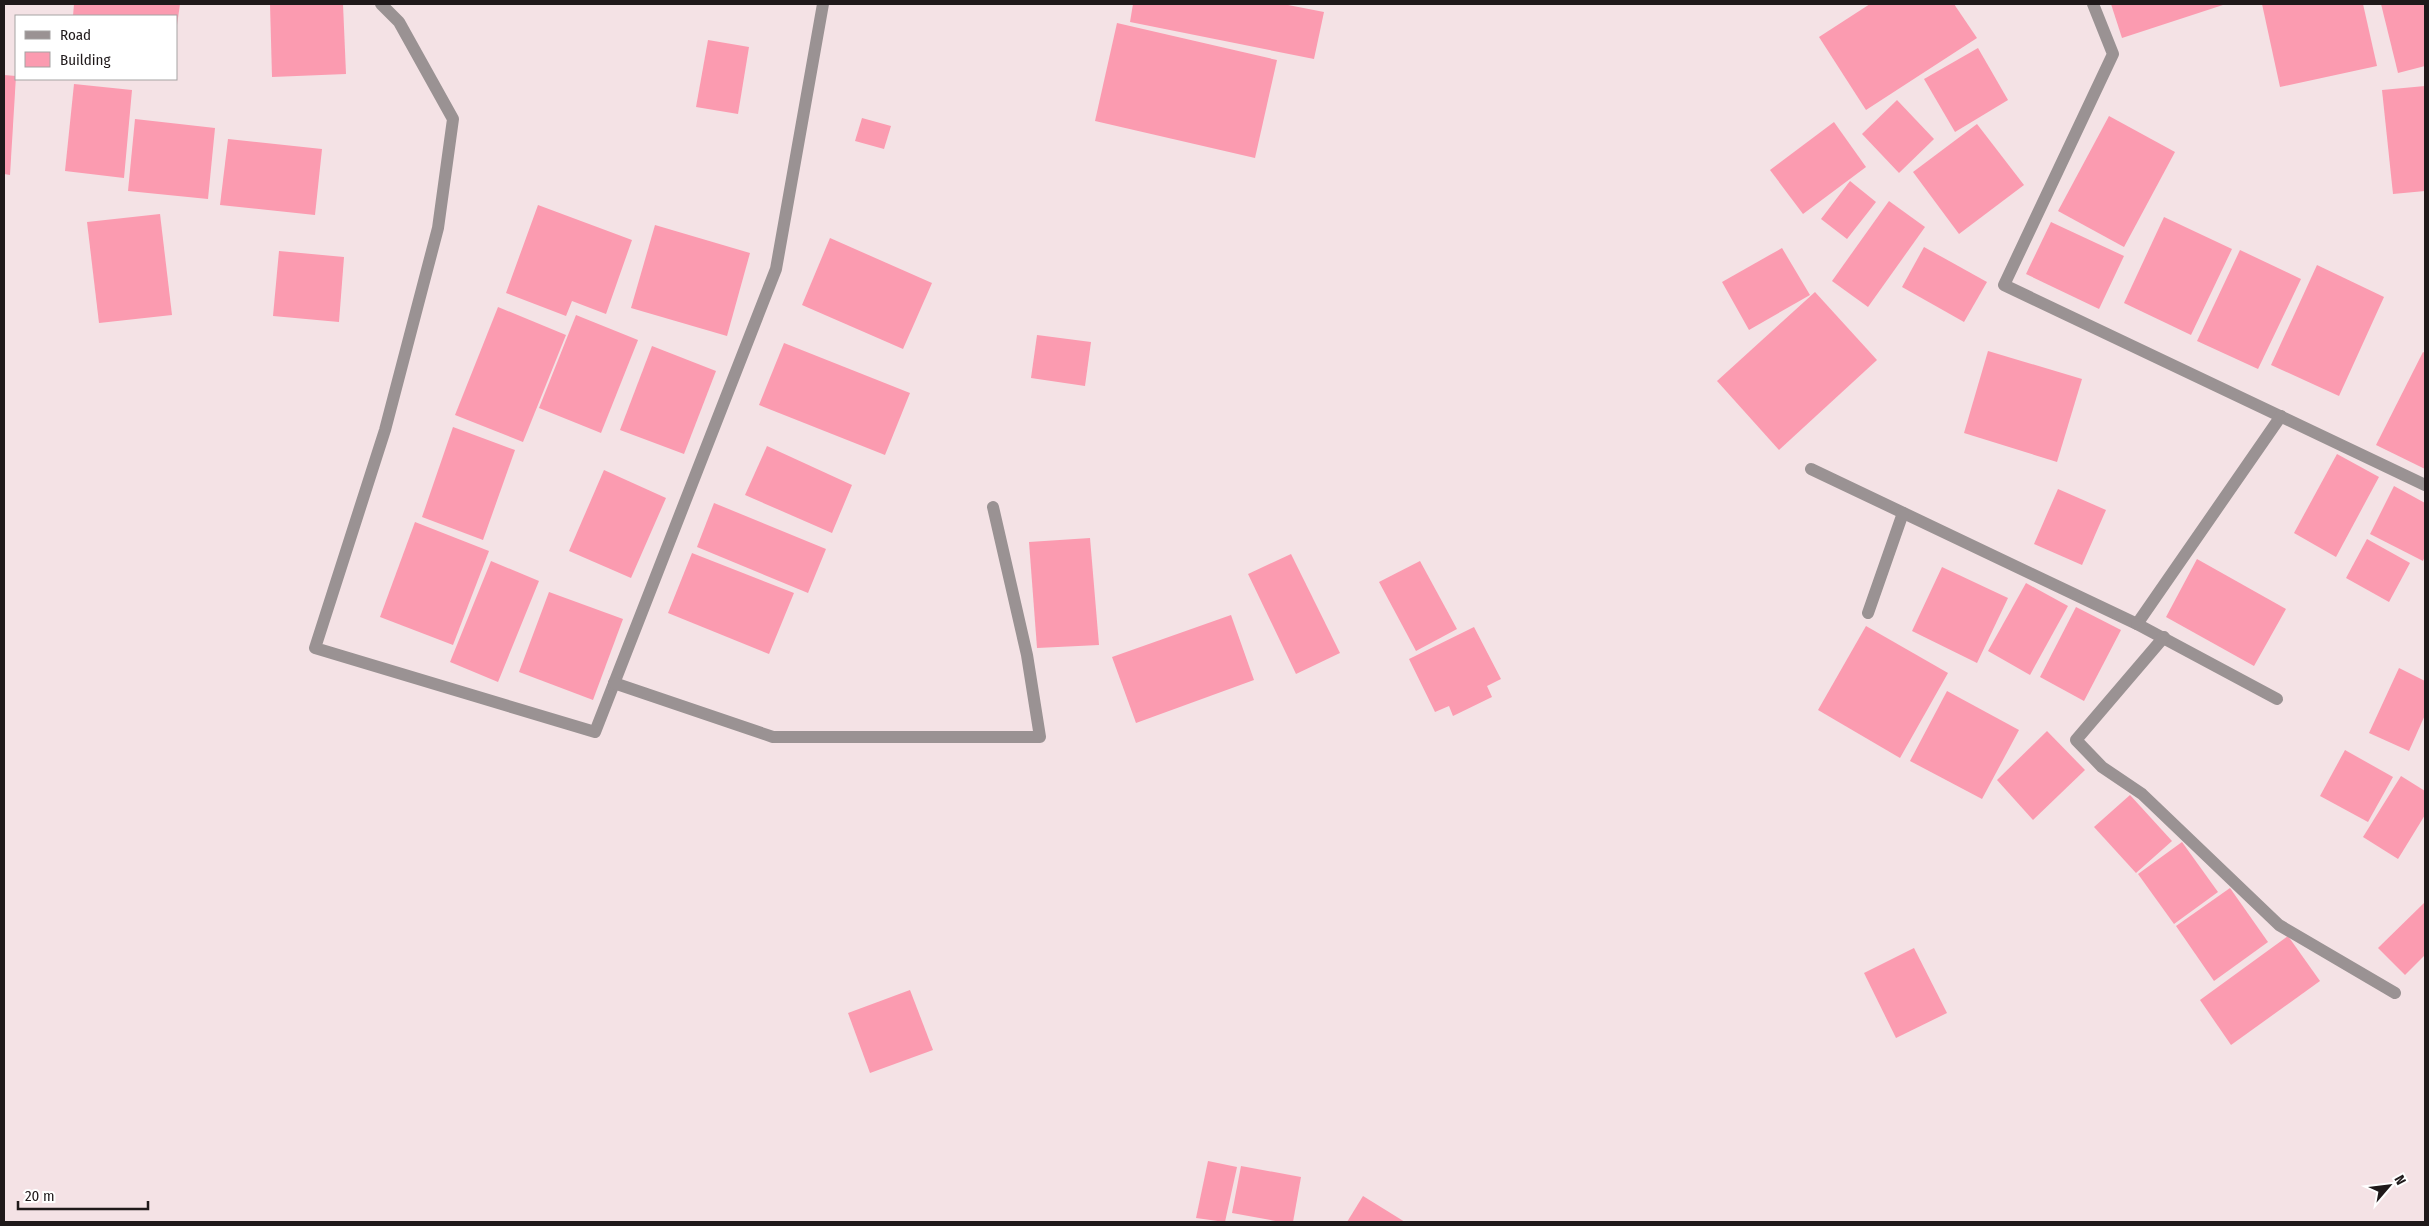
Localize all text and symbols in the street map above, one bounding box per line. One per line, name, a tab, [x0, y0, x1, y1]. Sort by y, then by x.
legend	[15, 15, 178, 80]
text: Road	[60, 26, 91, 44]
text: Building	[60, 51, 111, 69]
north arrow	[2364, 1161, 2414, 1211]
text: N	[2391, 1172, 2410, 1188]
scale bar	[18, 1178, 148, 1210]
text: 20 m	[25, 1187, 55, 1205]

